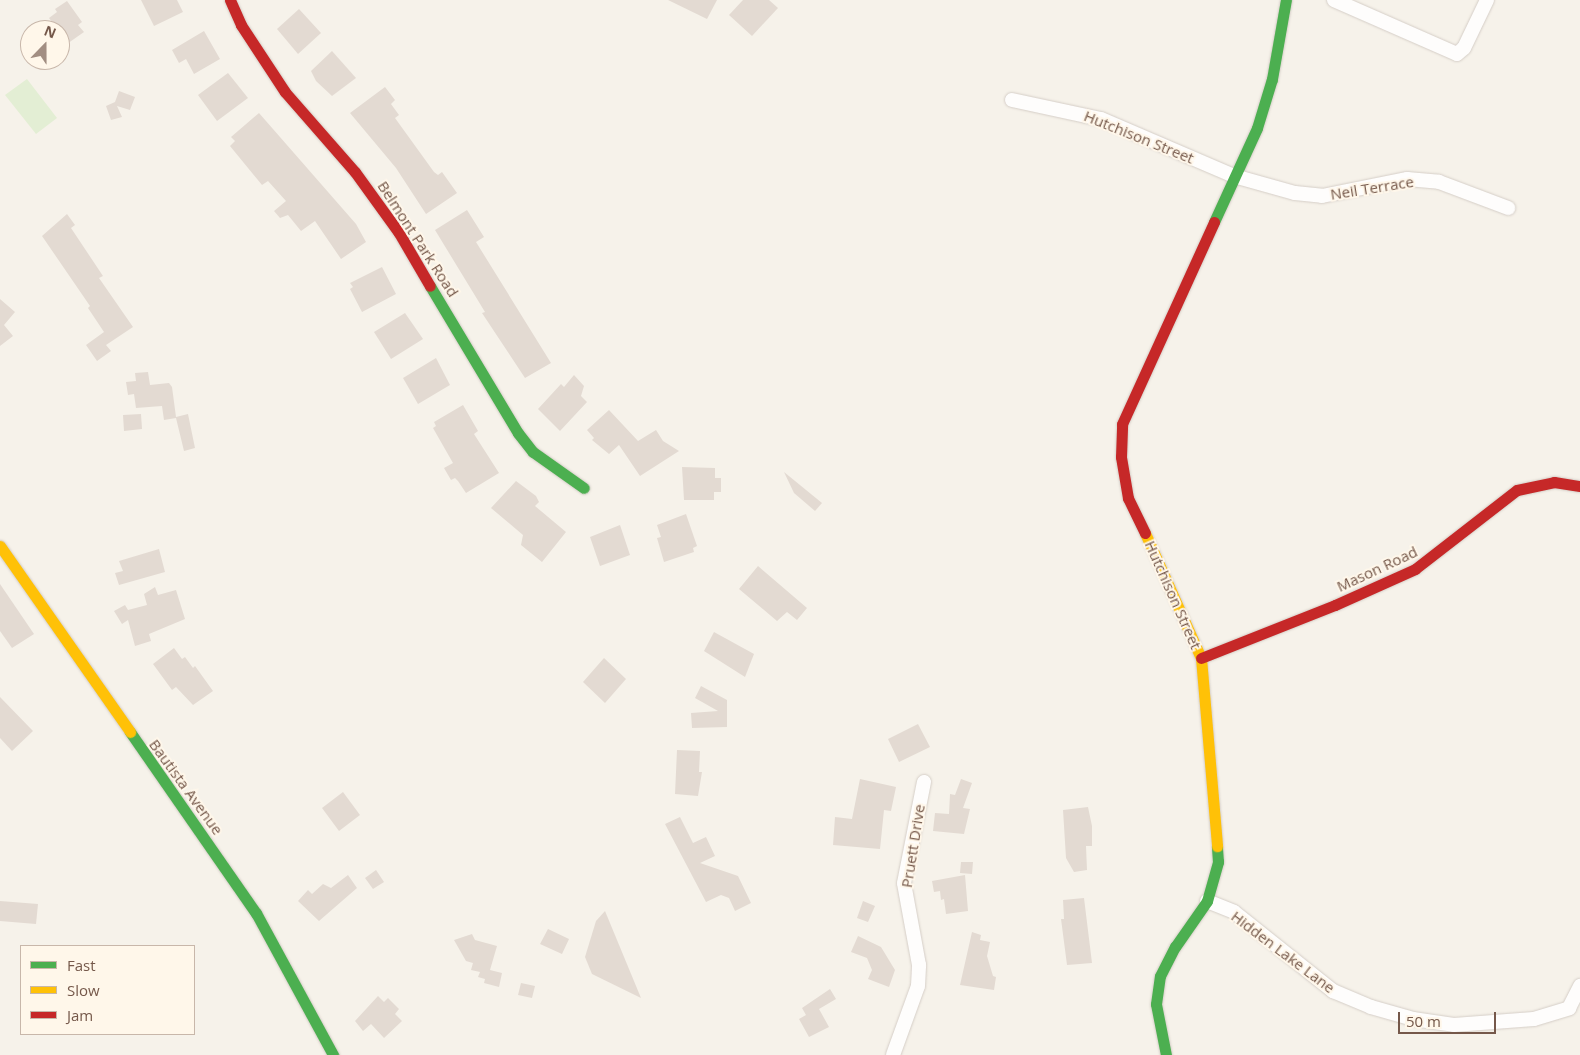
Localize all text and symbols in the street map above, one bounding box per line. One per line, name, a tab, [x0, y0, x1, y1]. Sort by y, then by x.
north arrow	[20, 20, 70, 70]
text: N	[42, 21, 59, 42]
street label: Hutchison Street	[1081, 107, 1197, 167]
street label: Neil Terrace	[1329, 173, 1415, 203]
street label: Belmont Park Road	[374, 178, 462, 300]
street label: Hutchison Street	[1141, 538, 1205, 652]
street label: Mason Road	[1334, 542, 1420, 596]
street label: Bautista Avenue	[145, 736, 227, 838]
street label: Pruett Drive	[898, 803, 928, 889]
street label: Hidden Lake Lane	[1228, 907, 1338, 997]
legend	[20, 945, 195, 1035]
text: Fast	[67, 955, 96, 975]
text: Slow	[67, 980, 100, 1000]
scale bar	[1400, 1002, 1498, 1034]
text: Jam	[67, 1005, 93, 1025]
text: 50 m	[1406, 1011, 1441, 1031]

